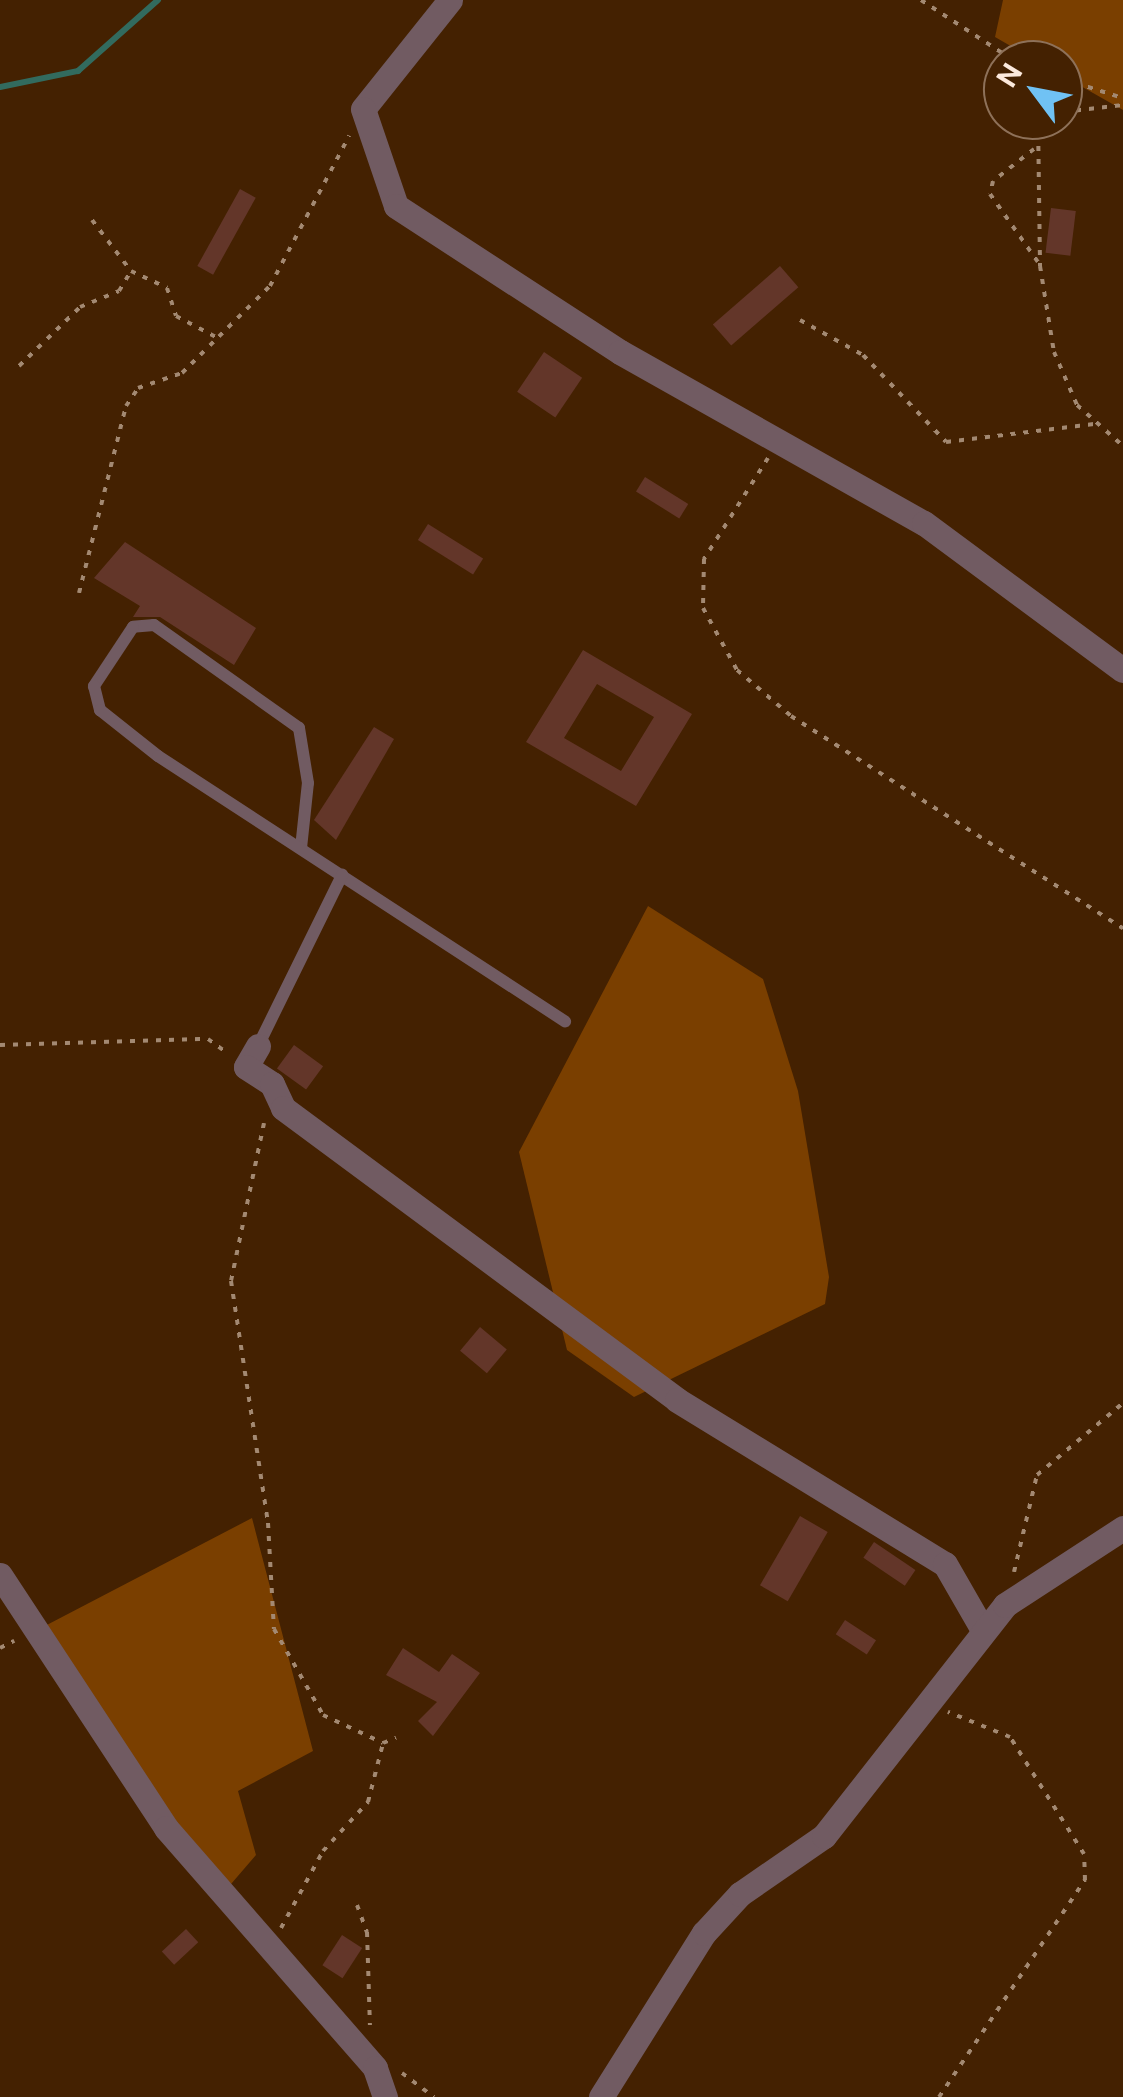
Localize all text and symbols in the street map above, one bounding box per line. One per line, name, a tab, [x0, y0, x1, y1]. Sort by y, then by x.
north arrow	[983, 40, 1083, 140]
text: N	[989, 57, 1029, 93]

